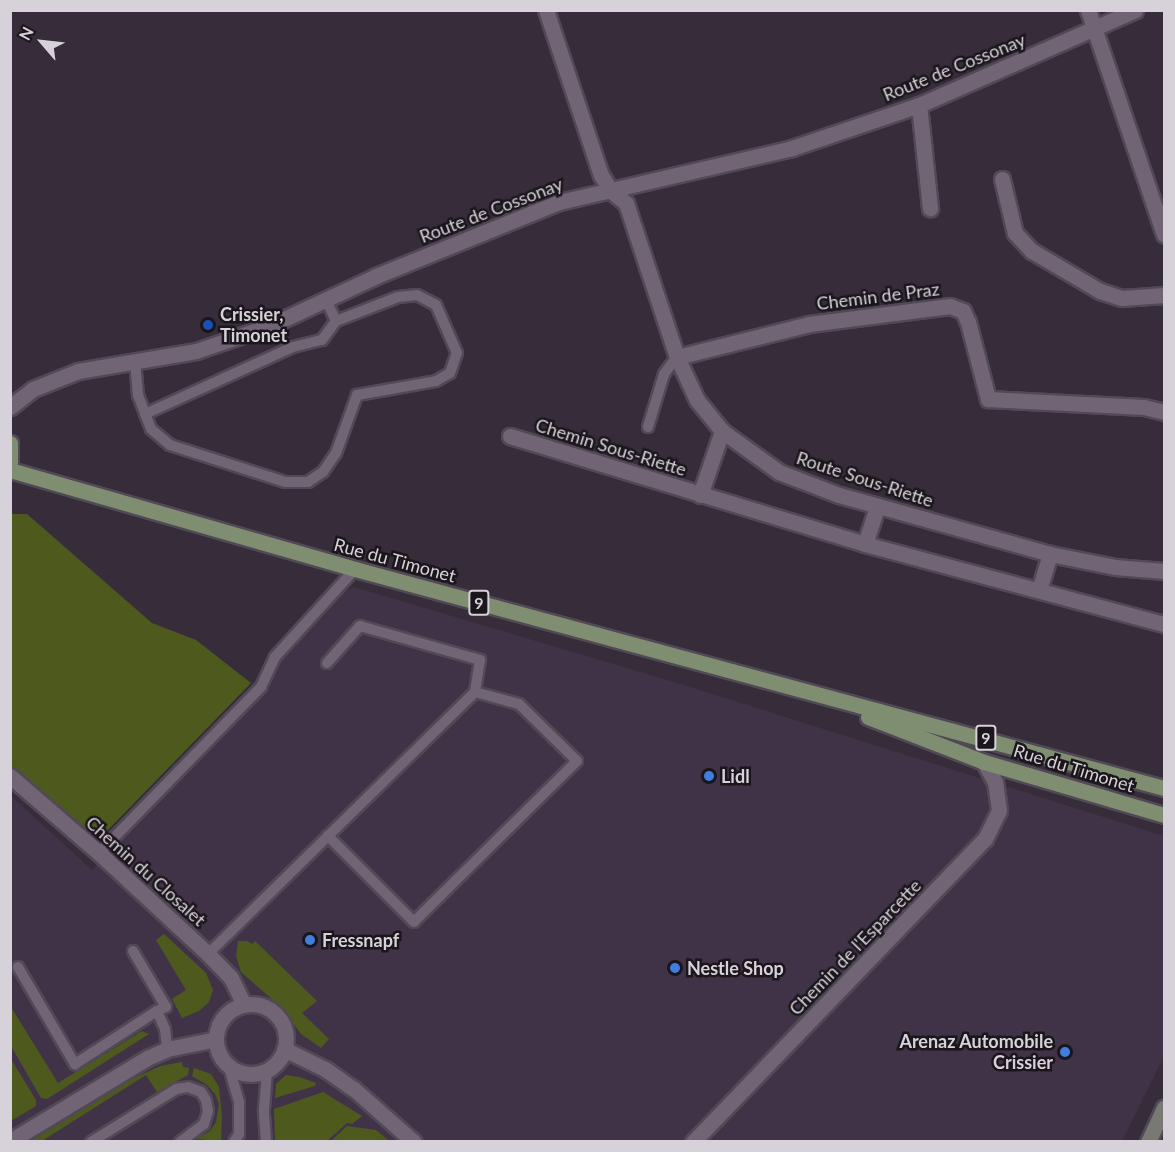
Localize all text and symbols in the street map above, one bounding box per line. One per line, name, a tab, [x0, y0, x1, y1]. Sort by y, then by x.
north arrow	[12, 12, 72, 72]
text: N	[14, 23, 37, 43]
street label: Route de Cossonay	[880, 29, 1028, 105]
street label: Route de Cossonay	[416, 173, 566, 247]
street label: Chemin de Praz	[815, 278, 941, 314]
place label: Crissier, Timonet	[220, 304, 287, 346]
marker: Crissier, Timonet	[201, 318, 215, 332]
street label: Chemin Sous-Riette	[533, 414, 689, 480]
street label: Route Sous-Riette	[794, 447, 936, 511]
street label: Rue du Timonet	[332, 533, 458, 587]
road number: 9	[467, 590, 491, 616]
road number: 9	[974, 725, 998, 751]
street label: Rue du Timonet	[1011, 739, 1137, 797]
place label: Lidl	[721, 765, 750, 787]
marker: Lidl	[702, 769, 716, 783]
street label: Chemin du Closalet	[82, 812, 210, 930]
street label: Chemin de l'Esparcette	[785, 875, 925, 1019]
place label: Fressnapf	[322, 929, 399, 951]
marker: Fressnapf	[303, 933, 317, 947]
place label: Nestle Shop	[687, 957, 784, 979]
marker: Nestle Shop	[668, 961, 682, 975]
place label: Arenaz Automobile Crissier	[899, 1031, 1053, 1074]
marker: Arenaz Automobile Crissier	[1058, 1045, 1072, 1059]

